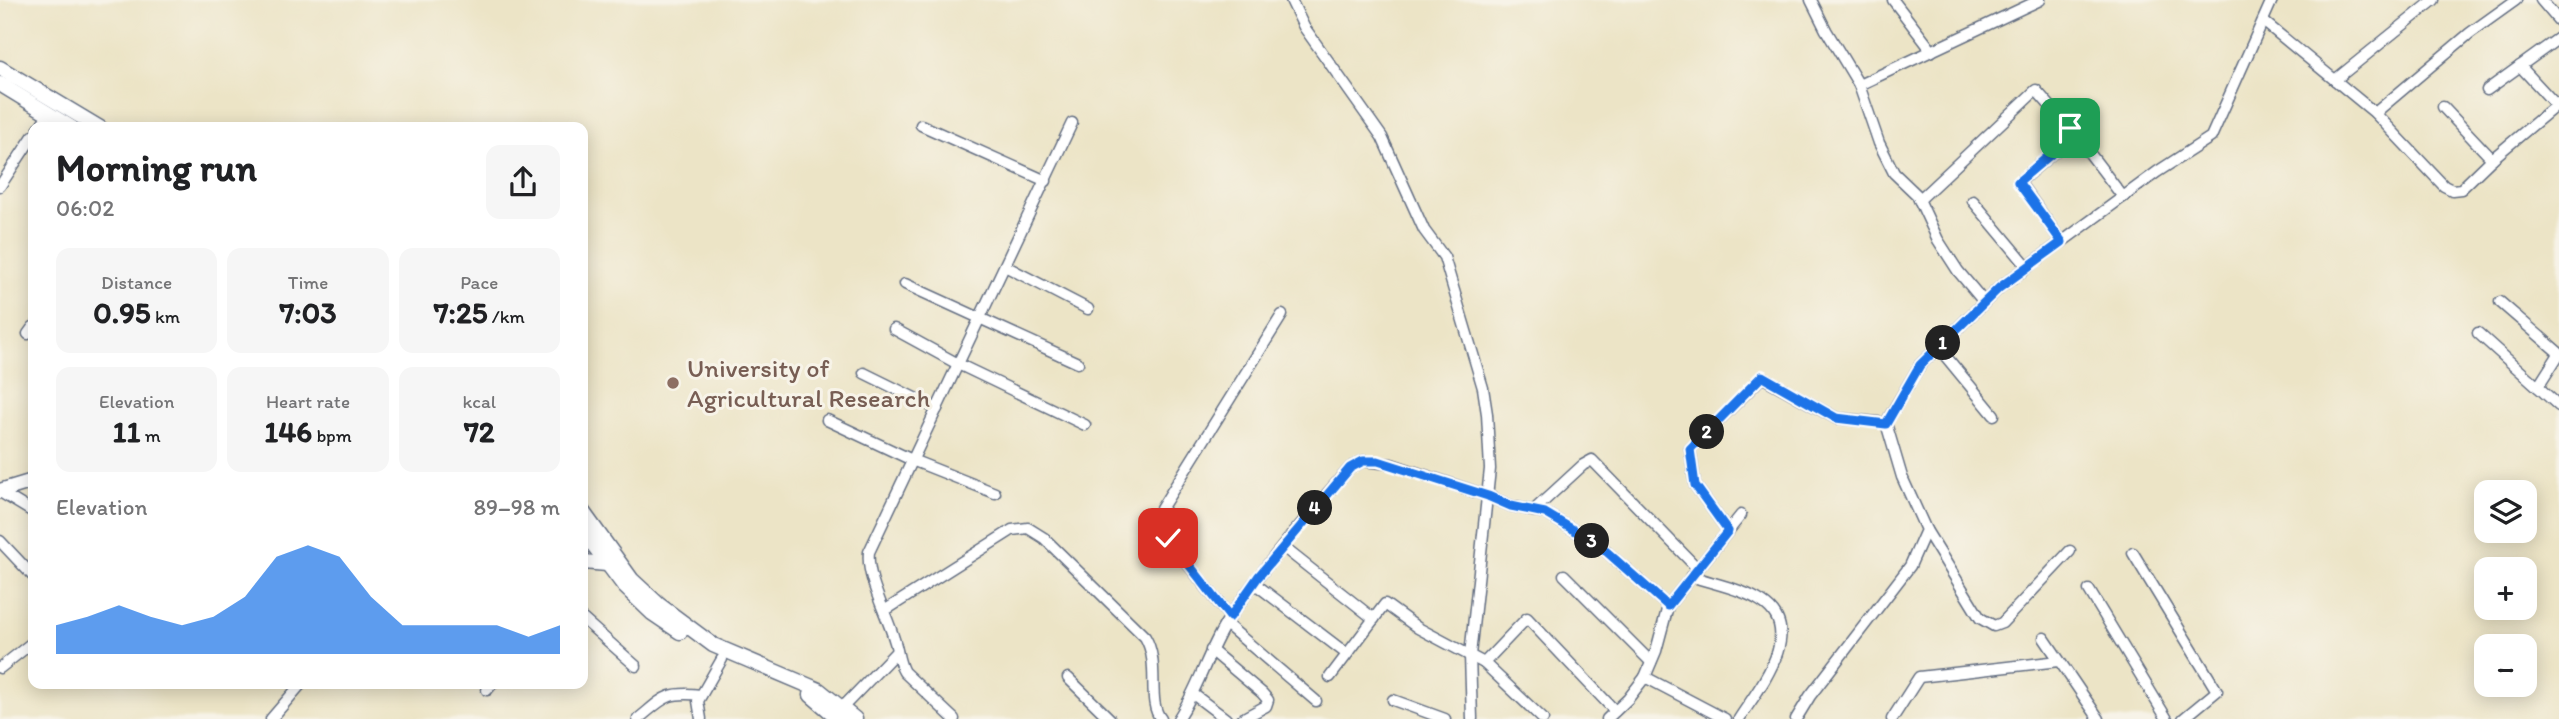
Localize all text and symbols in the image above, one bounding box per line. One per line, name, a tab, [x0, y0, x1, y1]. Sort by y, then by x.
pin	[2040, 98, 2100, 158]
icon: arrive	[2051, 109, 2089, 147]
text: Morning run	[56, 145, 257, 191]
button: share	[486, 145, 560, 219]
text: 06:02	[56, 194, 114, 222]
text: Distance	[101, 271, 172, 294]
text: Time	[288, 271, 328, 294]
text: Pace	[460, 271, 498, 294]
text: 0.95	[93, 294, 151, 331]
text: 7:03	[279, 294, 337, 331]
text: 7:25	[434, 294, 488, 331]
text: km	[151, 305, 180, 328]
text: /km	[488, 305, 525, 328]
pin: 1	[1926, 326, 1960, 360]
text: 1	[1938, 331, 1947, 354]
place label: University of Agricultural Research	[687, 352, 930, 414]
marker: University of Agricultural Research	[665, 375, 681, 391]
text: Elevation	[99, 390, 174, 413]
text: Heart rate	[266, 390, 350, 413]
text: kcal	[462, 390, 496, 413]
text: 11	[113, 413, 140, 450]
text: 146	[264, 413, 312, 450]
text: 72	[464, 413, 495, 450]
pin: 2	[1690, 414, 1724, 450]
text: 2	[1702, 420, 1712, 443]
text: m	[140, 424, 161, 447]
text: bpm	[312, 424, 352, 447]
map controls	[2474, 480, 2537, 697]
button: layers	[2474, 480, 2537, 543]
pin: 4	[1298, 490, 1332, 526]
text: Elevation	[56, 493, 147, 521]
text: 89–98 m	[473, 493, 560, 521]
text: 4	[1309, 496, 1320, 519]
pin	[1138, 508, 1198, 568]
icon: check	[1149, 519, 1187, 557]
pin: 3	[1574, 524, 1610, 558]
text: 3	[1586, 529, 1597, 552]
button: +	[2474, 557, 2537, 620]
button: −	[2474, 634, 2537, 697]

